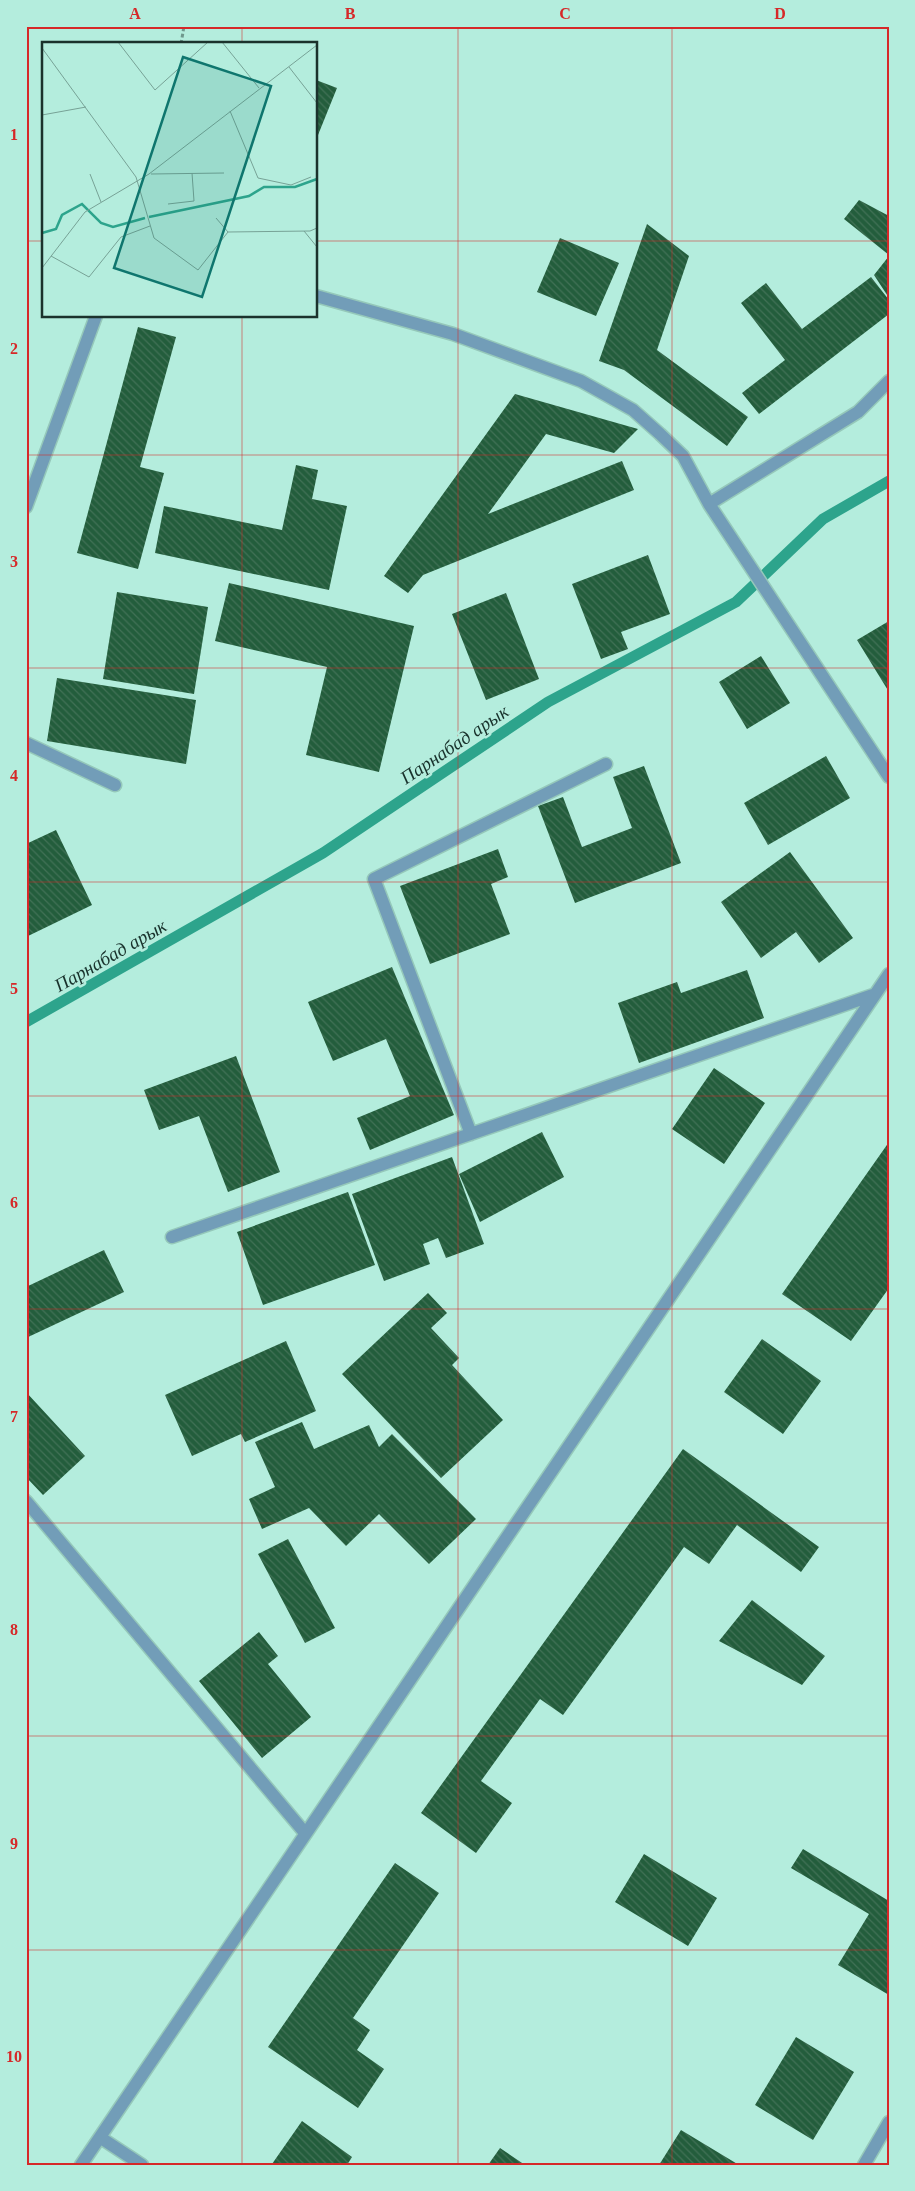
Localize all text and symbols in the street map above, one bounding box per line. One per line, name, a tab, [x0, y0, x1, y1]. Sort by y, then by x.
text: A	[129, 5, 141, 22]
text: B	[345, 5, 356, 22]
text: C	[559, 5, 571, 22]
text: D	[774, 5, 786, 22]
inset map	[42, 42, 318, 318]
text: 1	[10, 126, 18, 143]
text: 2	[10, 340, 18, 357]
text: 3	[10, 553, 18, 570]
water label: Парнабад арык	[395, 700, 513, 789]
text: 4	[10, 767, 18, 784]
water label: Парнабад арык	[50, 914, 171, 996]
text: 5	[10, 980, 18, 997]
text: 6	[10, 1194, 18, 1211]
text: 7	[10, 1408, 18, 1425]
text: 8	[10, 1621, 18, 1638]
text: 9	[10, 1835, 18, 1852]
text: 10	[6, 2048, 22, 2065]

